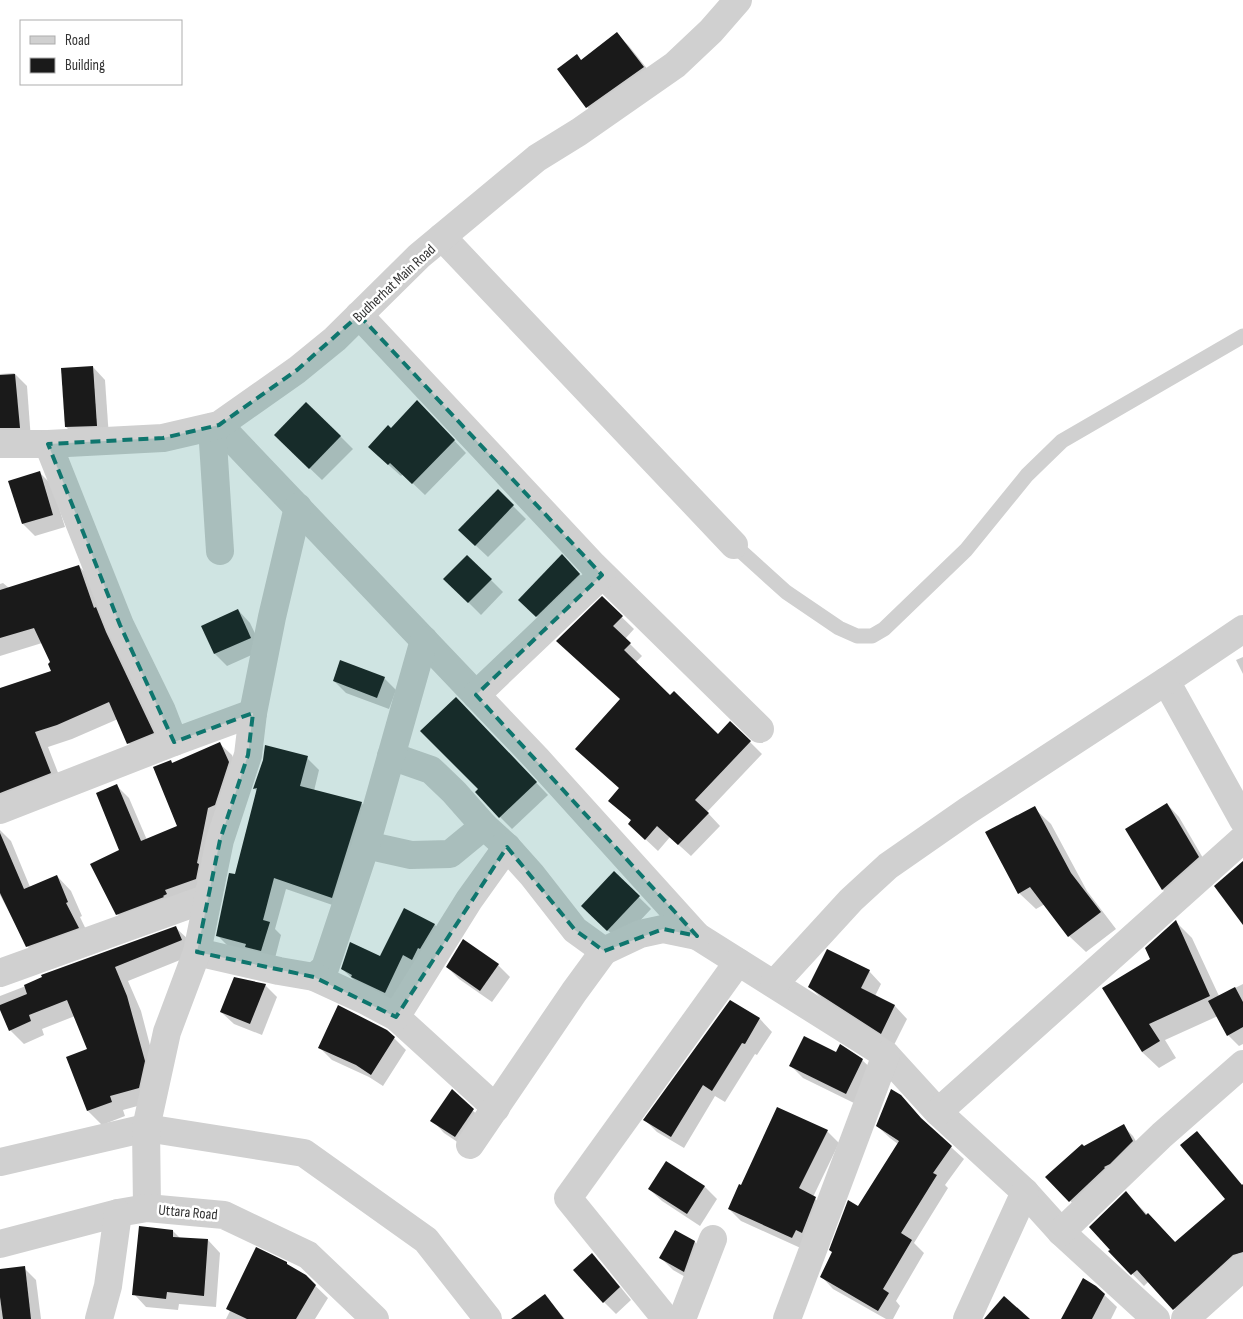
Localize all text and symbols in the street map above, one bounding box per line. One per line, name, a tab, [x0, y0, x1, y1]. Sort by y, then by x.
legend	[20, 20, 182, 85]
text: Road	[65, 31, 90, 50]
text: Building	[65, 56, 105, 75]
street label: Budherhat Main Road	[349, 240, 440, 327]
street label: Uttara Road	[157, 1200, 218, 1225]

